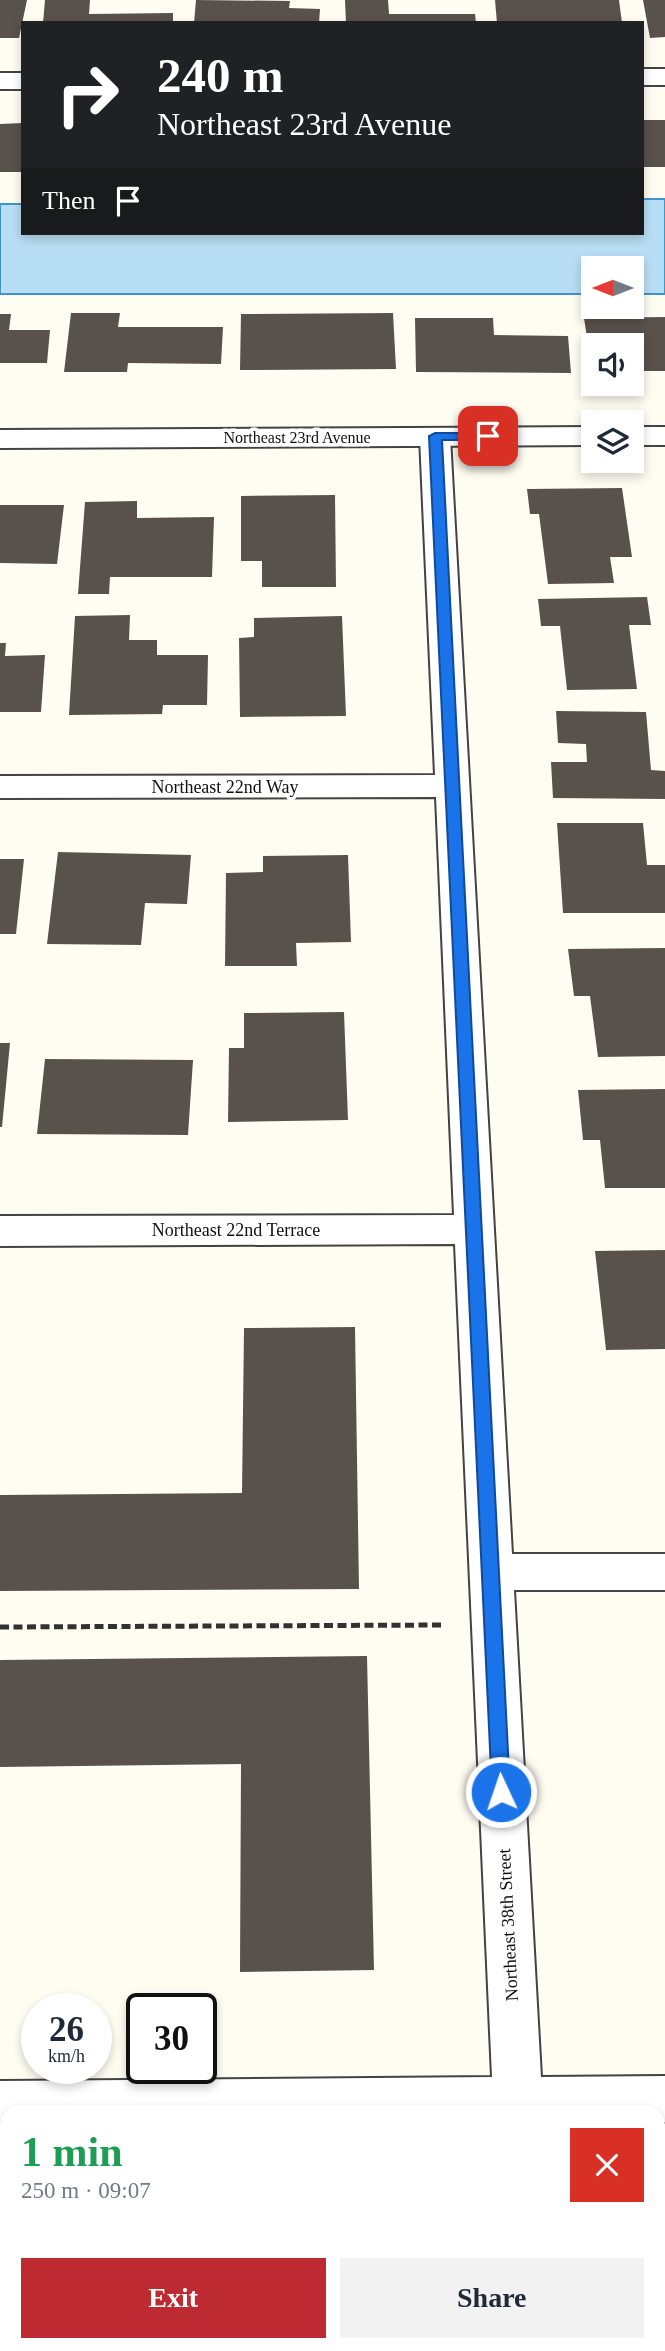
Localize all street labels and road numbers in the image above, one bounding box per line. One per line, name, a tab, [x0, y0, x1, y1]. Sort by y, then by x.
street label: Northeast 23rd Avenue	[223, 429, 371, 446]
street label: Northeast 22nd Way	[151, 777, 299, 797]
street label: Northeast 22nd Terrace	[152, 1220, 320, 1240]
street label: Northeast 38th Street	[494, 1848, 522, 2002]

